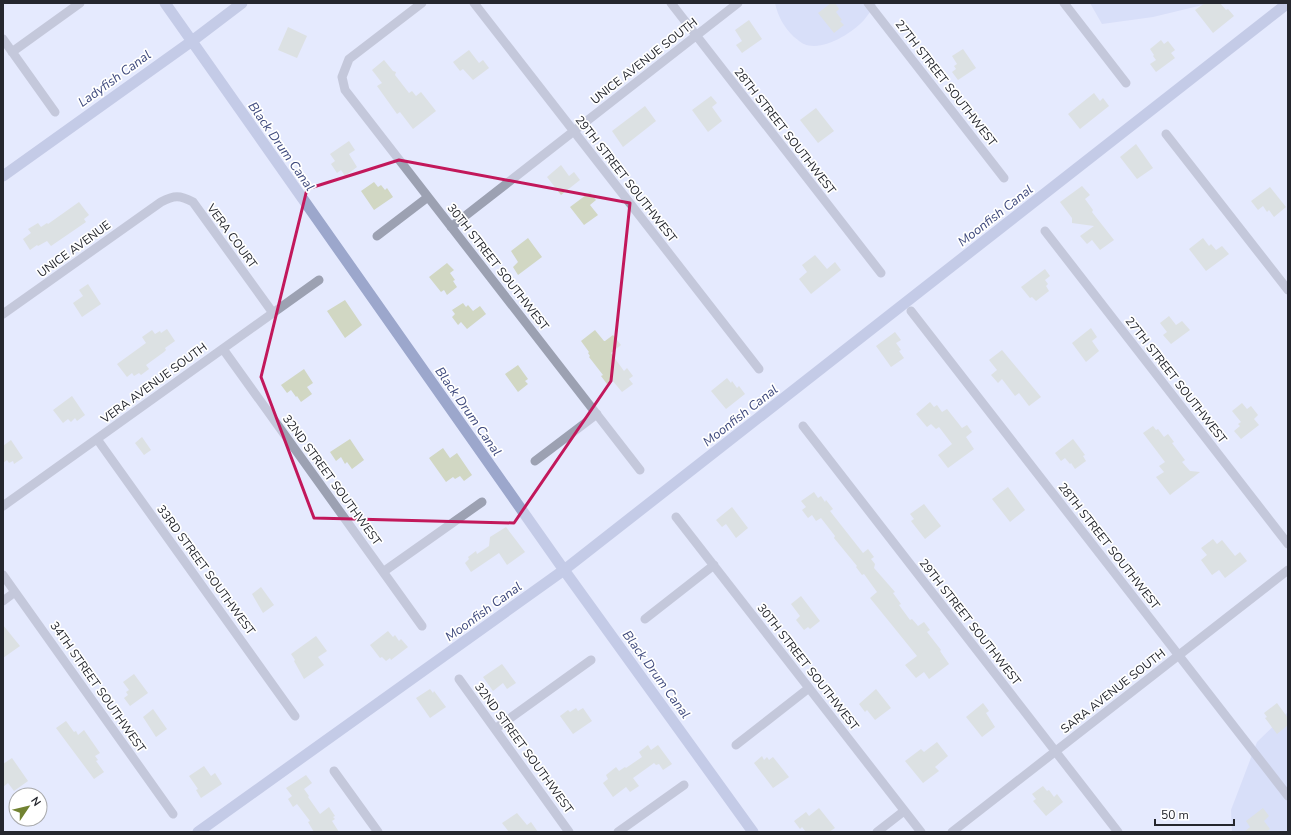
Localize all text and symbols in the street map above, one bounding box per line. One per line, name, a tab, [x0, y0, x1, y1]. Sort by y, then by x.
street label: UNICE AVENUE SOUTH	[587, 14, 701, 108]
street label: 27TH STREET SOUTHWEST	[891, 16, 1001, 150]
water label: Ladyfish Canal	[74, 46, 155, 111]
street label: 28TH STREET SOUTHWEST	[730, 64, 840, 198]
water label: Black Drum Canal	[244, 98, 319, 195]
street label: 29TH STREET SOUTHWEST	[571, 112, 681, 246]
water label: Moonfish Canal	[954, 181, 1037, 251]
street label: VERA COURT	[203, 200, 261, 272]
street label: 30TH STREET SOUTHWEST	[443, 200, 553, 334]
street label: UNICE AVENUE	[34, 217, 114, 281]
street label: 27TH STREET SOUTHWEST	[1121, 313, 1231, 447]
street label: VERA AVENUE SOUTH	[97, 339, 210, 428]
water label: Black Drum Canal	[431, 363, 506, 460]
water label: Moonfish Canal	[699, 381, 782, 451]
street label: 32ND STREET SOUTHWEST	[279, 411, 385, 549]
street label: 28TH STREET SOUTHWEST	[1054, 479, 1164, 613]
street label: 33RD STREET SOUTHWEST	[153, 502, 259, 639]
street label: 29TH STREET SOUTHWEST	[915, 555, 1025, 689]
water label: Moonfish Canal	[442, 578, 526, 646]
street label: 30TH STREET SOUTHWEST	[753, 600, 863, 734]
street label: 34TH STREET SOUTHWEST	[47, 618, 150, 756]
water label: Black Drum Canal	[618, 627, 694, 722]
street label: SARA AVENUE SOUTH	[1057, 645, 1169, 737]
street label: 32ND STREET SOUTHWEST	[471, 679, 577, 817]
north arrow	[8, 787, 48, 827]
text: N	[27, 794, 44, 809]
scale bar	[1155, 801, 1234, 827]
text: 50 m	[1161, 807, 1189, 823]

